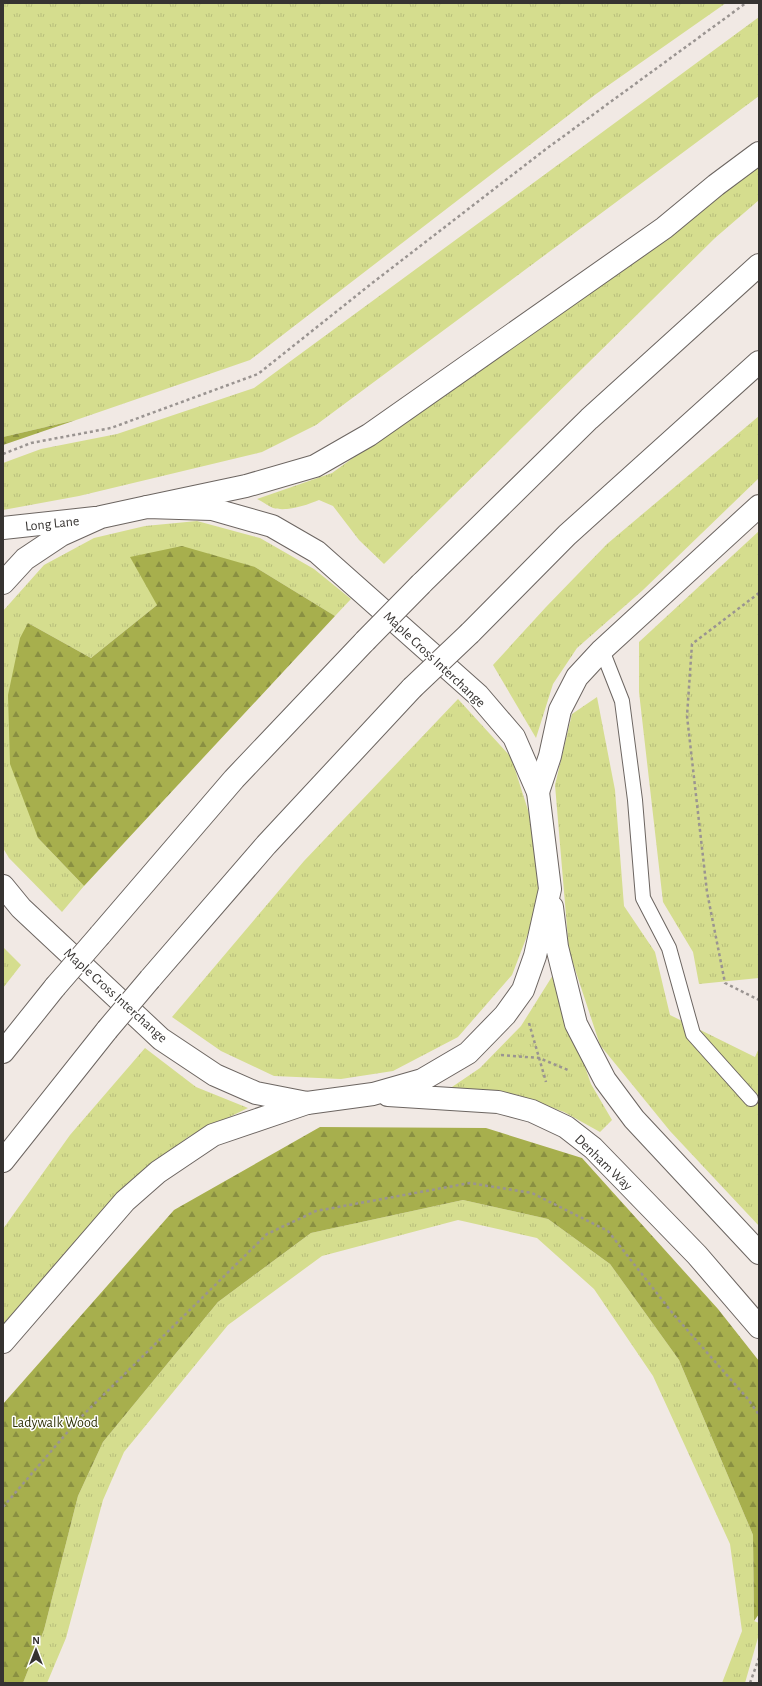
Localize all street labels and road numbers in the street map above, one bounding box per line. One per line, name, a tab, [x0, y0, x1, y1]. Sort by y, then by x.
street label: Long Lane	[24, 514, 80, 534]
street label: Maple Cross Interchange	[381, 609, 488, 710]
street label: Maple Cross Interchange	[61, 946, 170, 1046]
street label: Denham Way	[572, 1132, 635, 1193]

